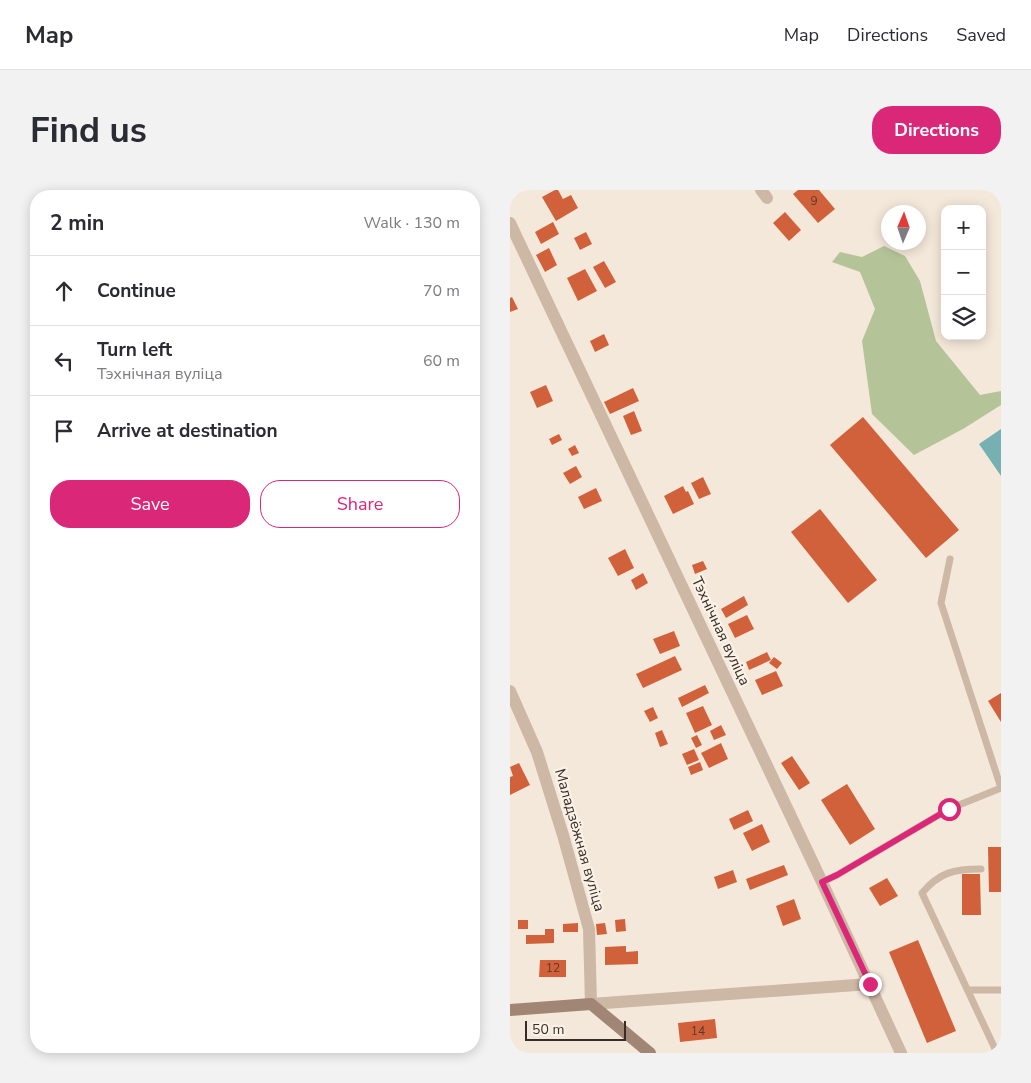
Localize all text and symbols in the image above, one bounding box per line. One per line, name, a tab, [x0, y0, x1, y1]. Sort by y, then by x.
text: Map	[25, 19, 73, 51]
text: Map	[784, 23, 819, 47]
text: Directions	[847, 23, 928, 47]
text: Saved	[956, 23, 1006, 47]
button: Directions	[872, 106, 1001, 154]
text: Find us	[30, 107, 147, 154]
house number: 9	[810, 193, 818, 209]
north arrow	[881, 205, 926, 250]
map controls	[941, 205, 986, 340]
button: +	[941, 205, 986, 250]
text: 2 min	[50, 209, 104, 237]
text: Walk · 130 m	[364, 212, 460, 234]
button: −	[941, 250, 986, 295]
icon: ahead	[50, 277, 78, 305]
text: Continue	[97, 278, 176, 304]
text: 70 m	[423, 280, 460, 302]
button: layers	[941, 295, 986, 340]
text: Turn left	[97, 337, 172, 363]
icon: left	[50, 347, 78, 375]
text: 60 m	[423, 350, 460, 372]
text: Тэхнічная вуліца	[97, 363, 223, 385]
icon: arrive	[50, 417, 78, 445]
text: Arrive at destination	[97, 418, 278, 444]
button: Save	[50, 480, 250, 528]
button: Share	[260, 480, 460, 528]
street label: Тэхнічная вуліца	[687, 573, 755, 689]
street label: Маладзёжная вуліца	[550, 766, 610, 914]
route start	[938, 798, 961, 821]
house number: 12	[546, 960, 560, 976]
route end	[859, 973, 882, 996]
scale bar	[525, 1018, 626, 1041]
text: 50 m	[532, 1020, 564, 1039]
house number: 14	[691, 1023, 705, 1039]

